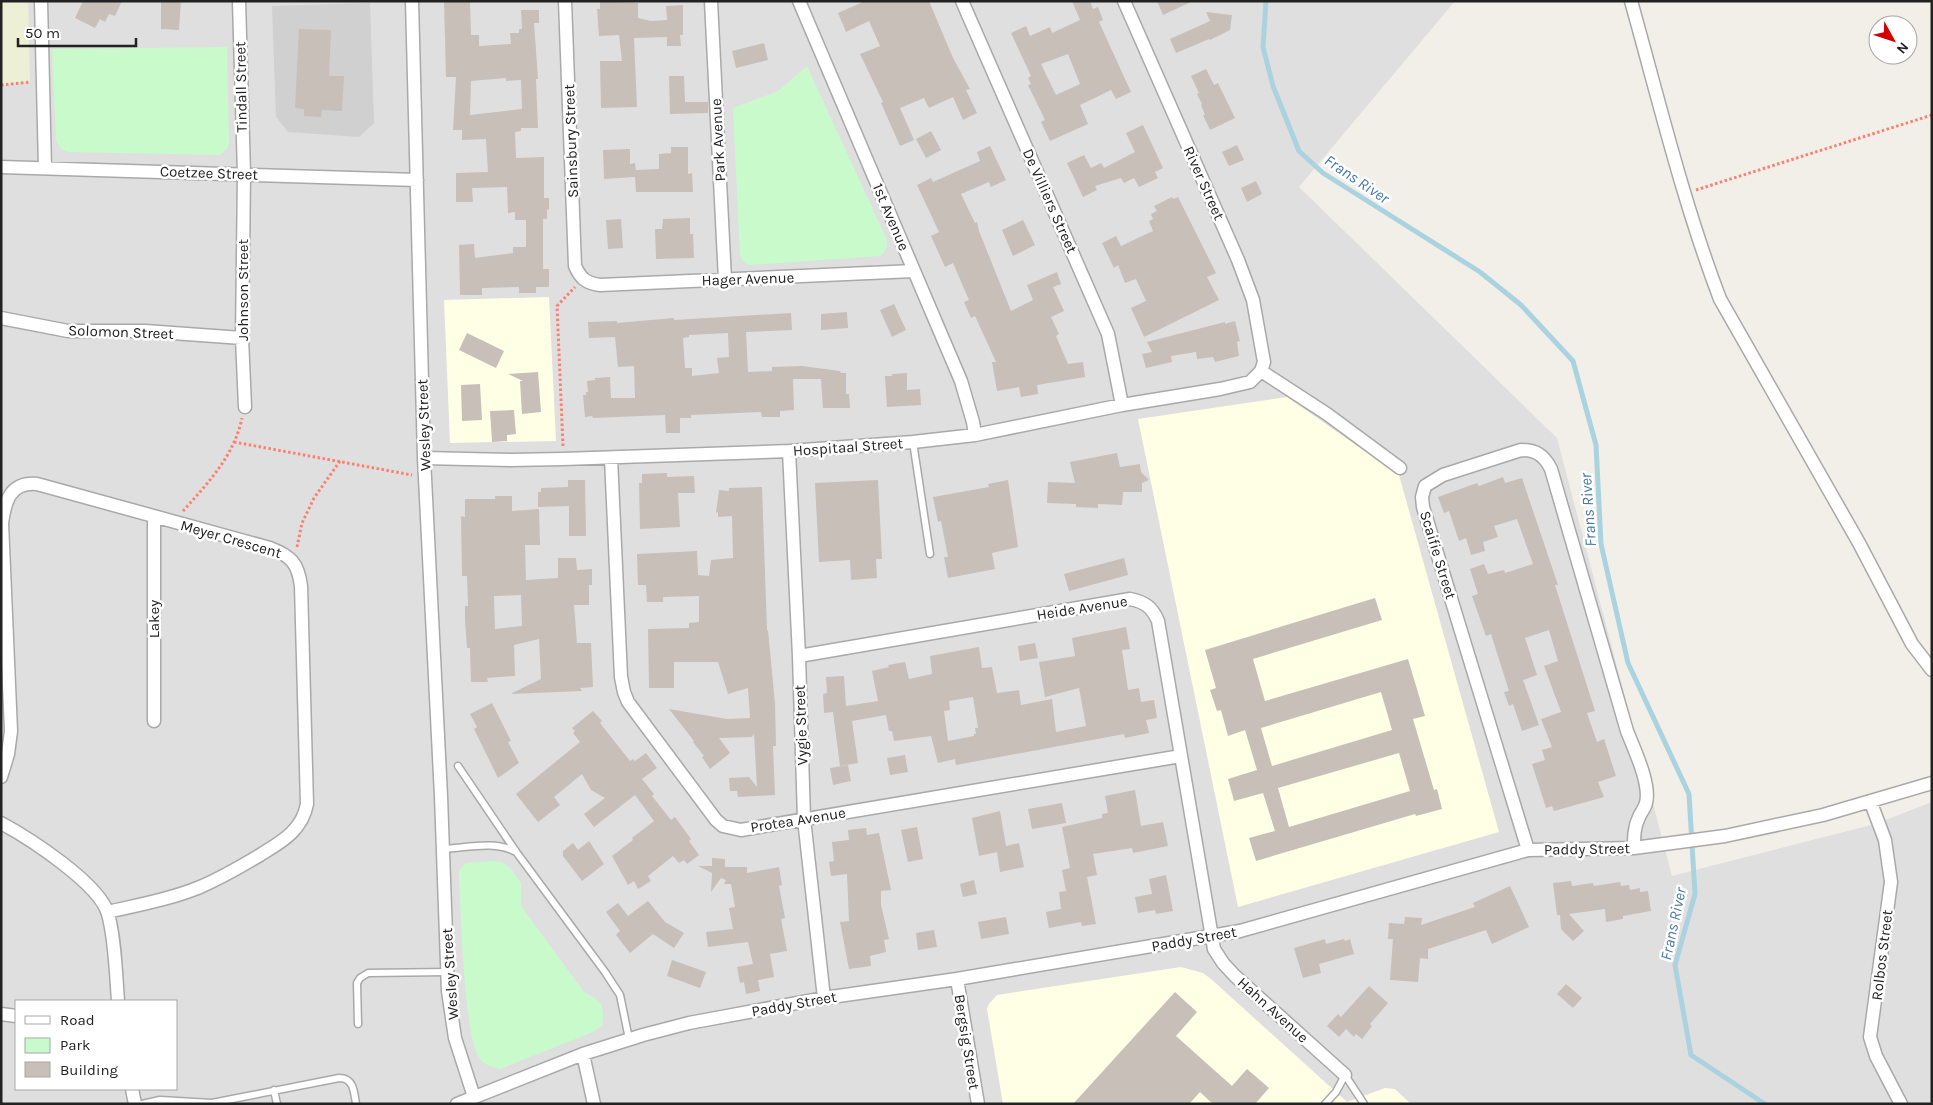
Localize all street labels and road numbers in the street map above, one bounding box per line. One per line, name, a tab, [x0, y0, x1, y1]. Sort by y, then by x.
street label: Tindall Street	[231, 41, 251, 133]
street label: Sainsbury Street	[560, 83, 582, 198]
street label: Park Avenue	[707, 98, 729, 182]
street label: River Street	[1180, 143, 1228, 223]
street label: De Villiers Street	[1019, 146, 1081, 256]
street label: Coetzee Street	[160, 162, 259, 184]
street label: 1st Avenue	[869, 181, 913, 253]
street label: Johnson Street	[234, 239, 252, 341]
street label: Hager Avenue	[701, 268, 795, 290]
street label: Solomon Street	[68, 321, 174, 343]
street label: Wesley Street	[413, 378, 435, 471]
street label: Hospitaal Street	[792, 434, 904, 460]
street label: Scaifie Street	[1416, 509, 1460, 602]
street label: Meyer Crescent	[178, 516, 284, 562]
street label: Heide Avenue	[1035, 592, 1129, 624]
street label: Lakey	[145, 600, 163, 638]
street label: Vygie Street	[791, 684, 811, 766]
street label: Protea Avenue	[749, 804, 847, 836]
street label: Paddy Street	[1544, 839, 1631, 859]
street label: Rolbos Street	[1868, 908, 1897, 1001]
street label: Paddy Street	[1150, 923, 1238, 955]
street label: Wesley Street	[438, 927, 462, 1021]
street label: Hahn Avenue	[1234, 973, 1312, 1047]
street label: Paddy Street	[750, 988, 838, 1020]
street label: Bergsig Street	[951, 993, 983, 1091]

